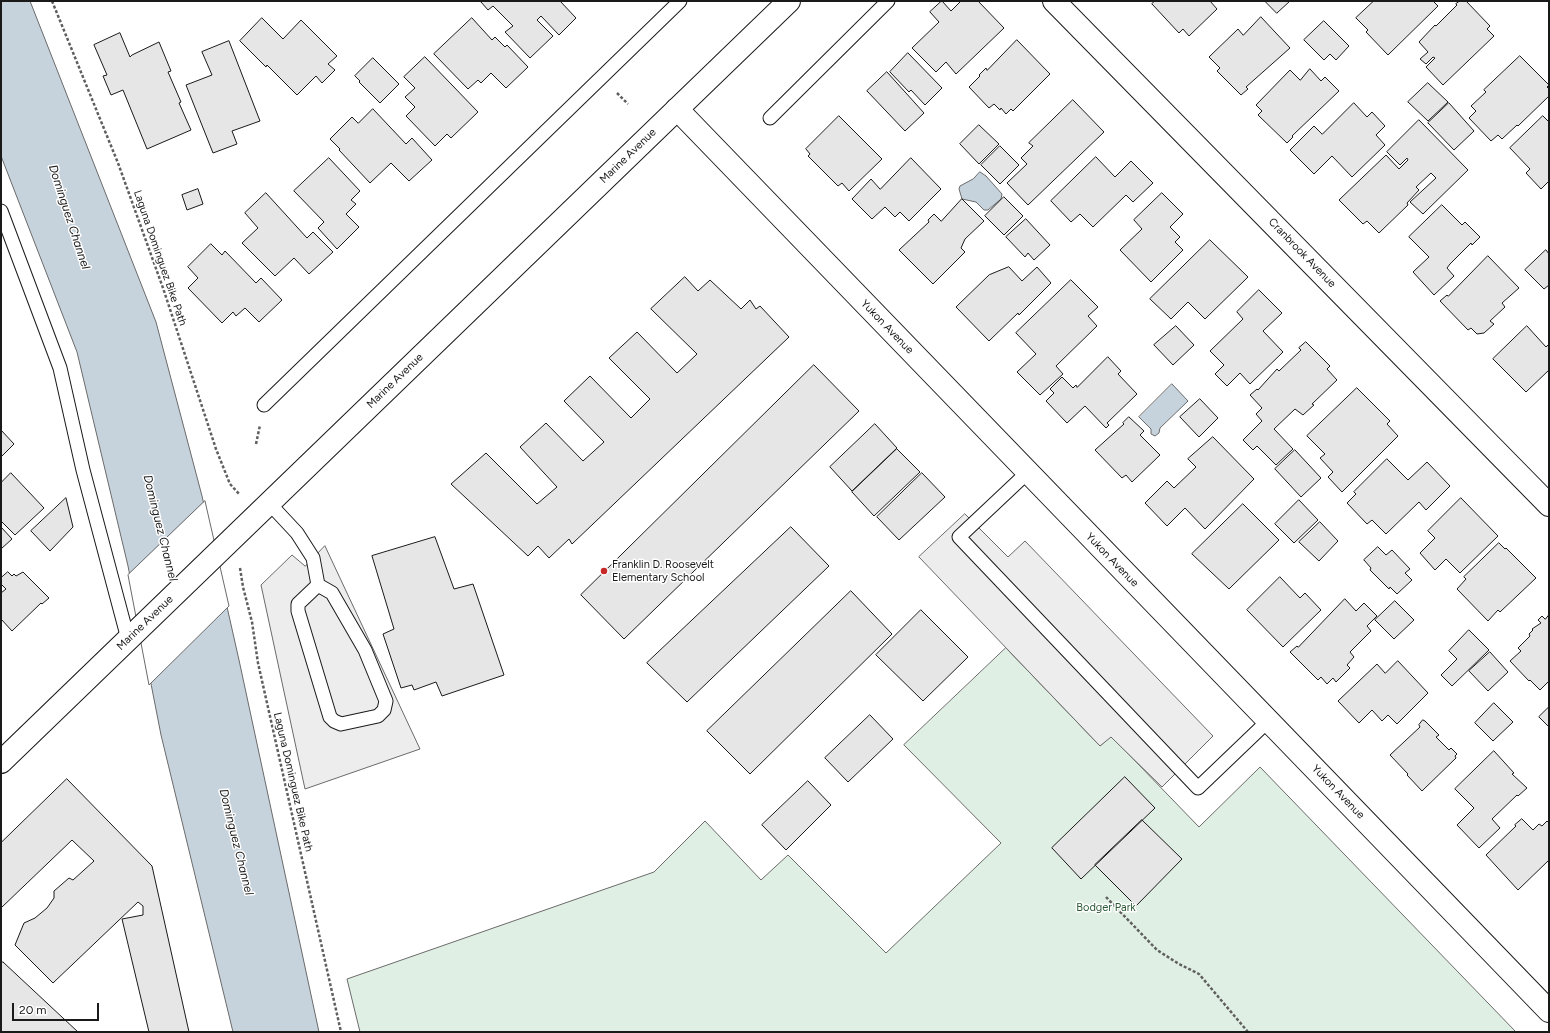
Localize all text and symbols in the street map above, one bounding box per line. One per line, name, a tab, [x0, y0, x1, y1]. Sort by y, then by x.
street label: Marine Avenue	[597, 126, 659, 186]
water label: Dominguez Channel	[45, 163, 93, 271]
street label: Laguna Dominguez Bike Path	[131, 188, 189, 328]
street label: Cranbrook Avenue	[1265, 215, 1339, 291]
street label: Yukon Avenue	[858, 297, 916, 357]
street label: Marine Avenue	[364, 351, 426, 411]
water label: Dominguez Channel	[140, 473, 180, 583]
street label: Yukon Avenue	[1083, 530, 1141, 590]
place label: Franklin D. Roosevelt Elementary School	[612, 558, 714, 584]
marker: Franklin D. Roosevelt Elementary School	[599, 566, 609, 576]
street label: Marine Avenue	[114, 593, 176, 653]
street label: Laguna Dominguez Bike Path	[271, 711, 315, 853]
street label: Yukon Avenue	[1309, 762, 1367, 822]
water label: Dominguez Channel	[216, 787, 256, 897]
park label: Bodger Park	[1076, 901, 1136, 915]
scale bar	[14, 995, 101, 1021]
text: 20 m	[19, 1003, 47, 1017]

